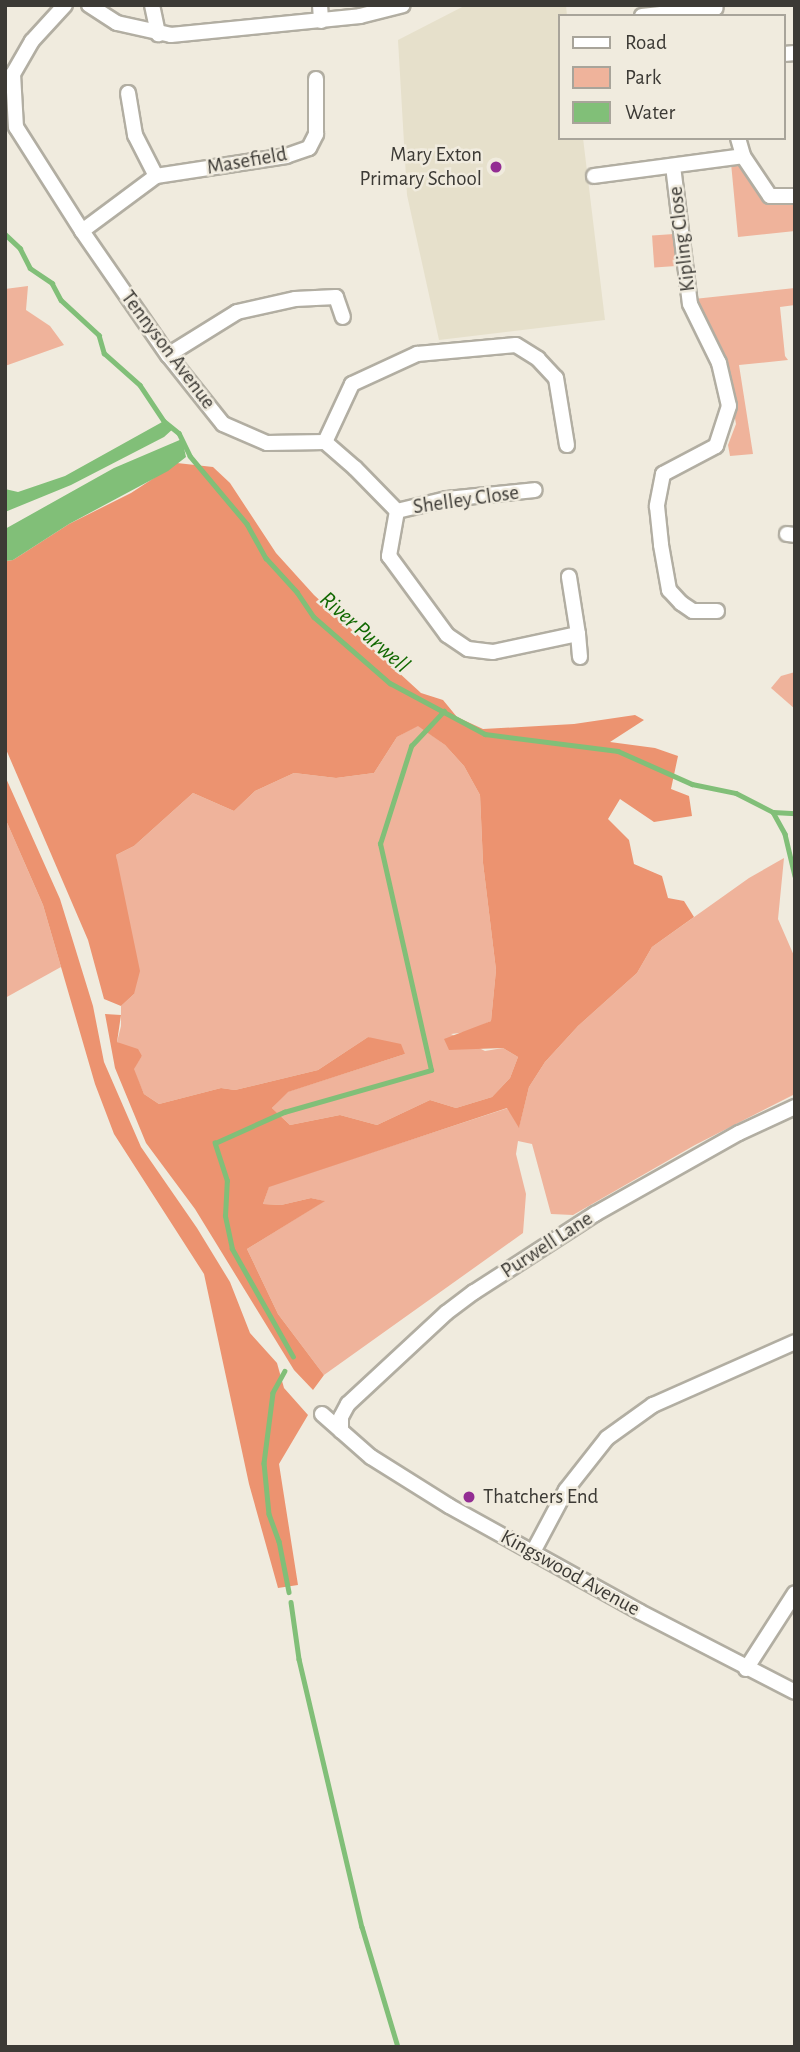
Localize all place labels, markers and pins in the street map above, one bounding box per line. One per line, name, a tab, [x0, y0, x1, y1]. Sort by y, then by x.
place label: Mary Exton Primary School	[359, 142, 482, 192]
marker: Mary Exton Primary School	[488, 159, 504, 175]
place label: Thatchers End	[483, 1484, 598, 1510]
marker: Thatchers End	[461, 1489, 477, 1505]

